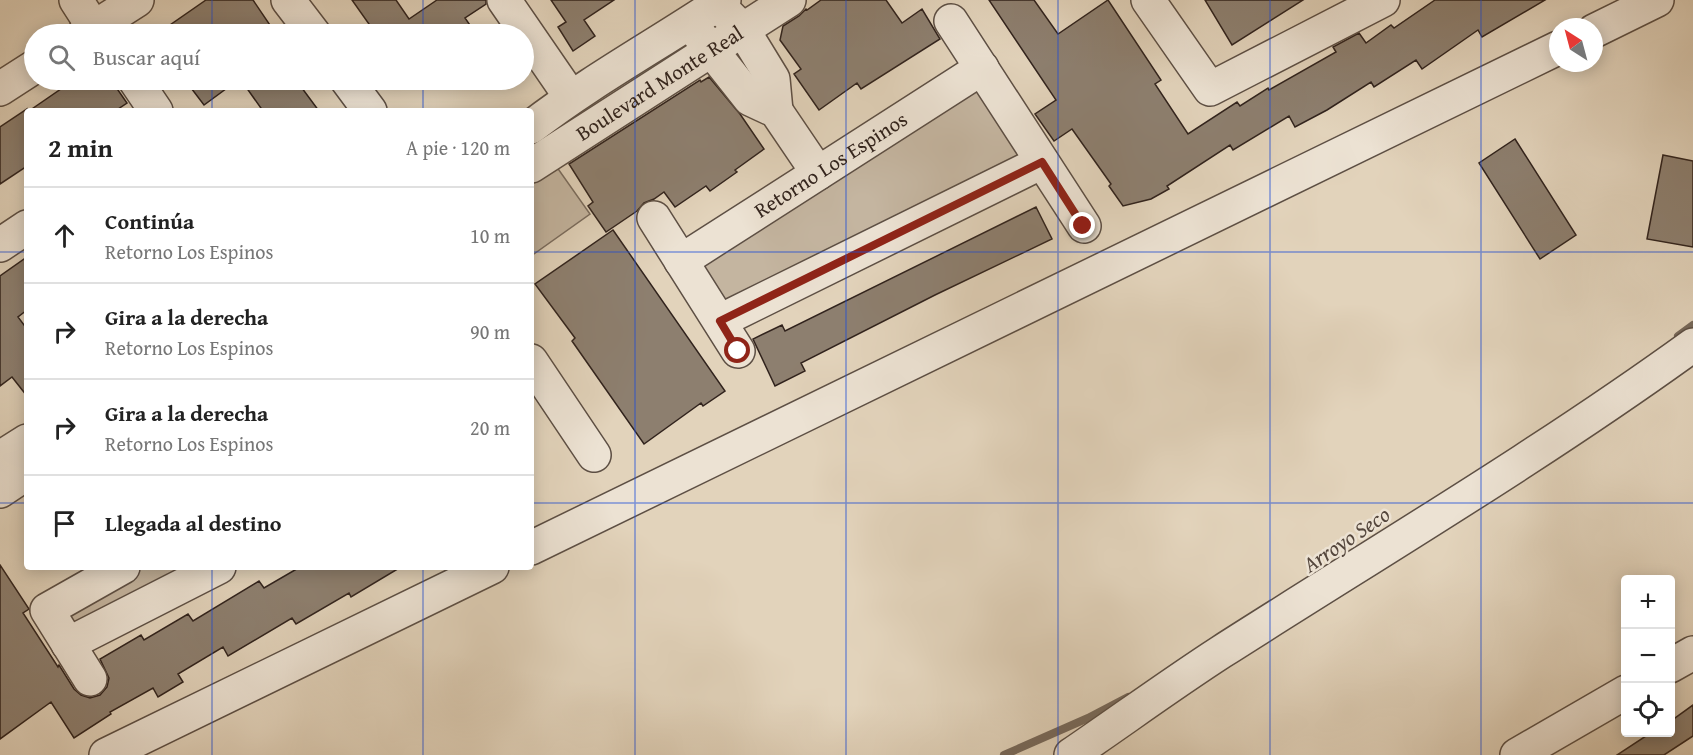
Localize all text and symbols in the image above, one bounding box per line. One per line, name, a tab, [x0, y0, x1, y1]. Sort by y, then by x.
street label: Boulevard Monte Real	[570, 17, 749, 148]
north arrow	[1549, 18, 1603, 72]
search box	[24, 24, 534, 90]
icon: search	[45, 41, 78, 74]
text: Buscar aquí	[93, 41, 200, 73]
street label: Retorno Los Espinos	[748, 104, 913, 225]
text: 2 min	[48, 128, 113, 167]
text: A pie · 120 m	[406, 133, 510, 162]
text: Continúa	[105, 205, 194, 237]
route end	[1069, 212, 1095, 238]
icon: ahead	[48, 219, 81, 252]
text: 10 m	[470, 221, 510, 250]
text: Retorno Los Espinos	[105, 237, 273, 266]
text: Gira a la derecha	[105, 301, 268, 333]
icon: right	[48, 315, 81, 348]
text: 90 m	[470, 317, 510, 346]
text: Retorno Los Espinos	[105, 333, 273, 362]
route start	[724, 337, 750, 363]
text: Gira a la derecha	[105, 397, 268, 429]
icon: right	[48, 411, 81, 444]
text: 20 m	[470, 413, 510, 442]
text: Retorno Los Espinos	[105, 429, 273, 458]
water label: Arroyo Seco	[1295, 498, 1396, 580]
icon: arrive	[48, 507, 81, 540]
text: Llegada al destino	[105, 507, 281, 539]
map controls	[1621, 575, 1675, 737]
button: +	[1621, 575, 1675, 629]
button: −	[1621, 629, 1675, 683]
button: locate	[1621, 683, 1675, 737]

